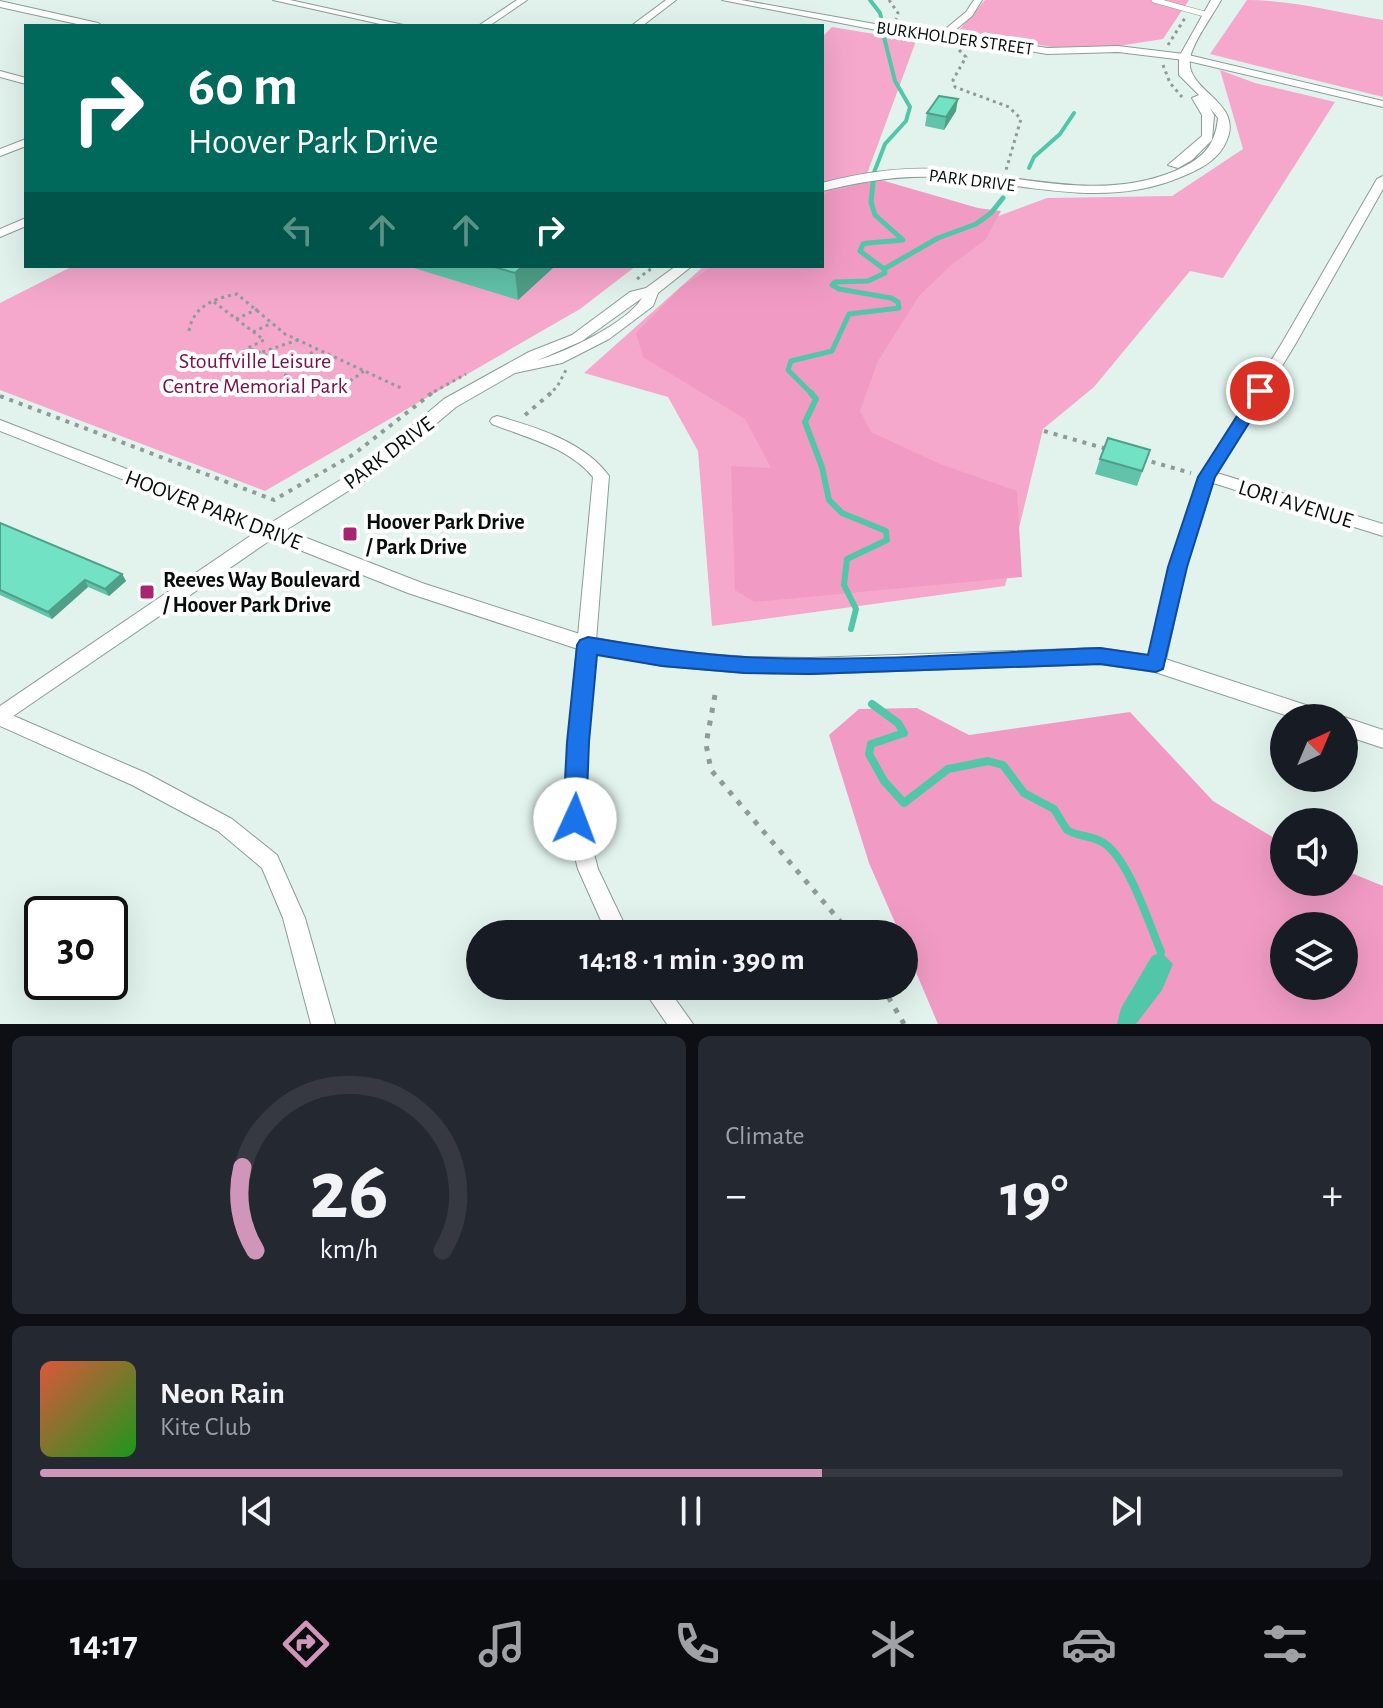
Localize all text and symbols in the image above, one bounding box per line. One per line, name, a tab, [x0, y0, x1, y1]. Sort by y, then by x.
street label: BURKHOLDER STREET	[875, 19, 1035, 59]
icon: right	[56, 56, 160, 160]
text: 60 m	[188, 59, 298, 115]
text: Hoover Park Drive	[188, 124, 439, 160]
street label: PARK DRIVE	[928, 167, 1016, 195]
icon: left	[276, 208, 320, 252]
icon: ahead	[360, 208, 404, 252]
icon: ahead	[444, 208, 488, 252]
icon: right	[528, 208, 572, 252]
park label: Stouffville Leisure Centre Memorial Park	[162, 350, 348, 397]
pin	[1226, 357, 1294, 425]
icon: arrive	[1238, 369, 1282, 413]
street label: PARK DRIVE	[340, 412, 438, 493]
street label: HOOVER PARK DRIVE	[122, 466, 305, 554]
street label: LORI AVENUE	[1236, 476, 1356, 532]
place label: Hoover Park Drive / Park Drive	[365, 511, 525, 558]
marker: Hoover Park Drive / Park Drive	[341, 525, 359, 543]
place label: Reeves Way Boulevard / Hoover Park Drive	[162, 569, 361, 616]
marker: Reeves Way Boulevard / Hoover Park Drive	[138, 583, 156, 601]
north arrow	[1270, 704, 1358, 792]
map controls	[1270, 704, 1358, 1000]
position arrow	[533, 777, 617, 861]
button: sound	[1270, 808, 1358, 896]
speed limit sign: 30	[24, 896, 128, 1000]
button: layers	[1270, 912, 1358, 1000]
text: 14:18 · 1 min · 390 m	[579, 945, 805, 975]
text: Climate	[726, 1123, 804, 1149]
text: 26	[309, 1150, 388, 1234]
text: 19°	[1000, 1167, 1068, 1227]
text: −	[726, 1174, 747, 1218]
text: +	[1322, 1174, 1343, 1218]
text: km/h	[319, 1235, 378, 1264]
text: Neon Rain	[160, 1379, 285, 1409]
text: Kite Club	[160, 1414, 251, 1440]
icon: previous	[235, 1489, 279, 1533]
icon: pause	[669, 1489, 713, 1533]
icon: next	[1104, 1489, 1148, 1533]
icon: directions	[278, 1616, 334, 1672]
icon: music	[474, 1616, 530, 1672]
icon: phone	[669, 1616, 725, 1672]
icon: climate	[865, 1616, 921, 1672]
icon: car	[1061, 1616, 1117, 1672]
icon: filters	[1257, 1616, 1313, 1672]
text: 14:17	[70, 1626, 138, 1662]

